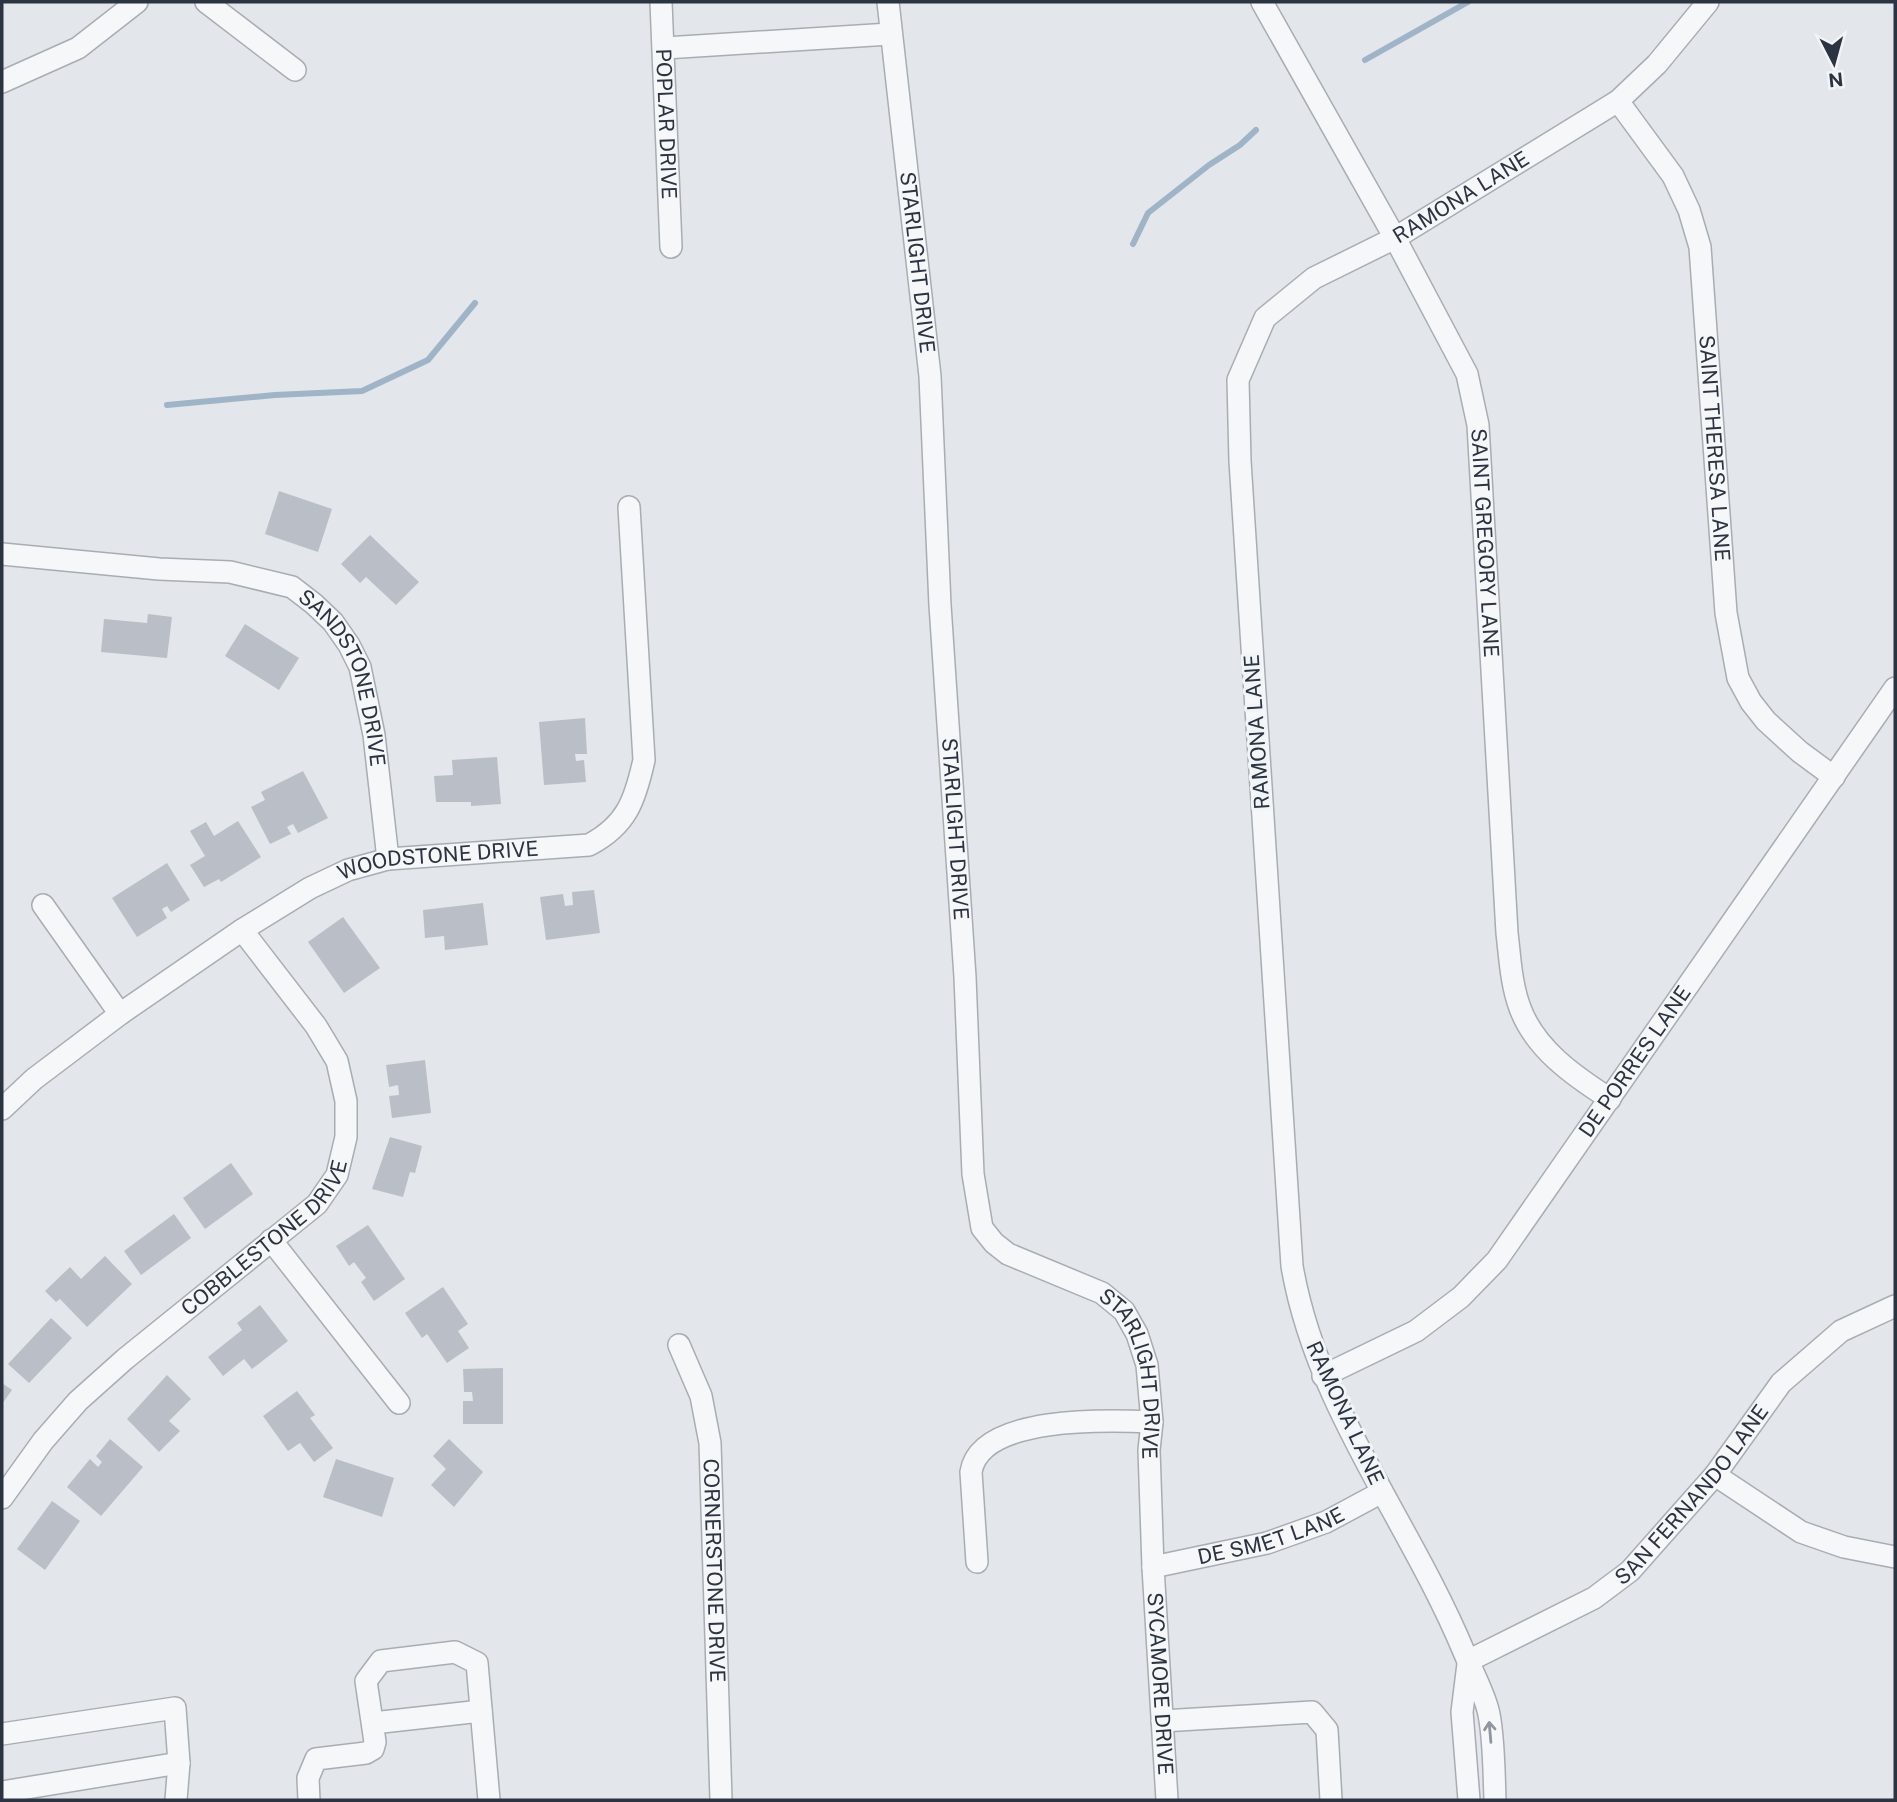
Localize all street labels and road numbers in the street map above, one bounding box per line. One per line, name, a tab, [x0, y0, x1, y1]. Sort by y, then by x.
street label: POPLAR DRIVE	[651, 48, 682, 200]
street label: RAMONA LANE	[1388, 146, 1534, 248]
street label: STARLIGHT DRIVE	[895, 170, 940, 354]
street label: SAINT THERESA LANE	[1694, 334, 1735, 562]
street label: SAINT GREGORY LANE	[1466, 428, 1504, 658]
street label: SANDSTONE DRIVE	[294, 584, 390, 768]
street label: RAMONA LANE	[1239, 654, 1274, 810]
street label: STARLIGHT DRIVE	[937, 737, 974, 921]
street label: WOODSTONE DRIVE	[333, 836, 539, 885]
street label: DE PORRES LANE	[1573, 981, 1696, 1142]
street label: COBBLESTONE DRIVE	[176, 1157, 352, 1321]
street label: STARLIGHT DRIVE	[1094, 1283, 1165, 1460]
street label: RAMONA LANE	[1301, 1337, 1390, 1488]
street label: SAN FERNANDO LANE	[1610, 1399, 1774, 1590]
street label: CORNERSTONE DRIVE	[698, 1458, 730, 1683]
street label: DE SMET LANE	[1195, 1501, 1349, 1569]
street label: SYCAMORE DRIVE	[1143, 1592, 1178, 1776]

